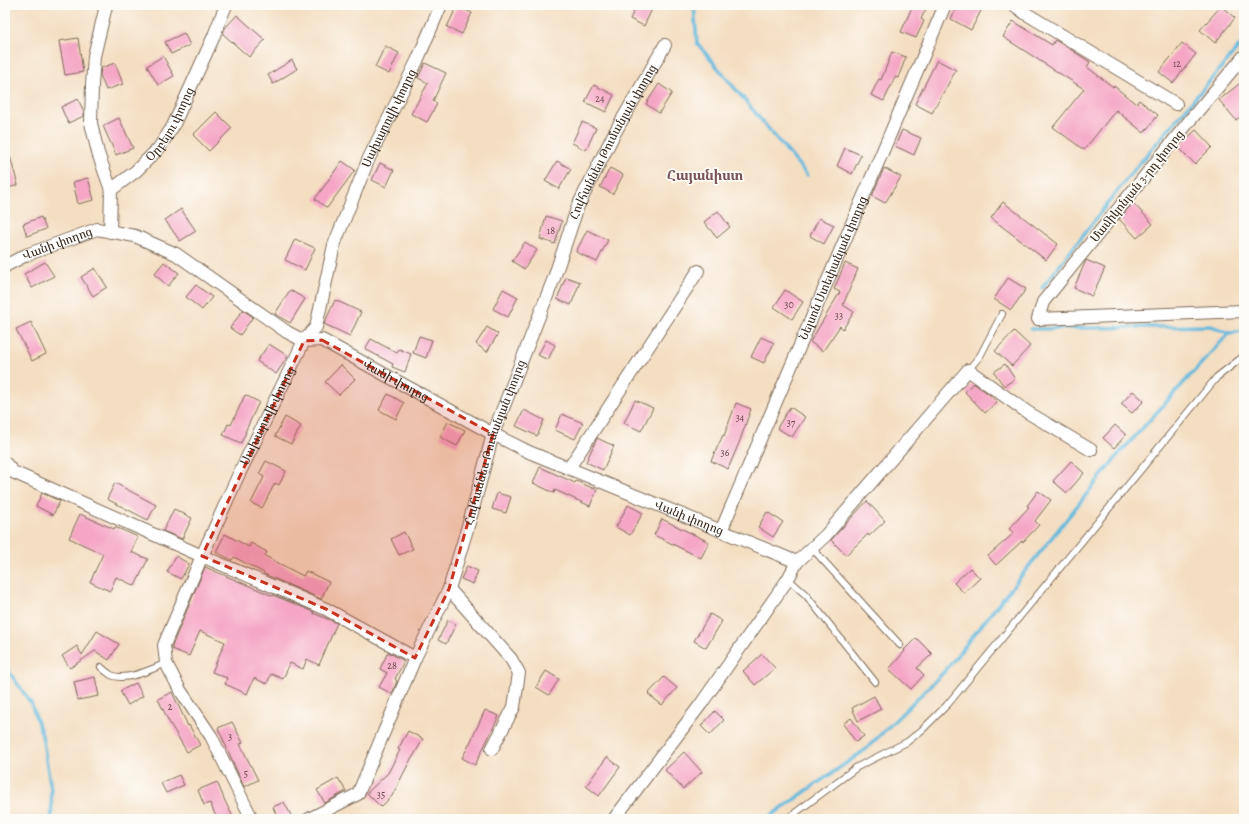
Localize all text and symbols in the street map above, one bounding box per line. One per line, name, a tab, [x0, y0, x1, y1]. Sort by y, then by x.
house number: 12	[1173, 57, 1181, 70]
street label: Հովհաննես Թումանյան փողոց	[566, 61, 660, 221]
street label: Սախարովի փողոց	[358, 66, 420, 170]
street label: Օրբելու փողոց	[142, 85, 198, 165]
house number: 24	[595, 92, 605, 105]
street label: Մամիկոնյան 3-րդ փողոց	[1087, 126, 1187, 246]
district label: Հայանիստ	[667, 166, 744, 185]
street label: Նելսոն Ստեփանյան փողոց	[795, 193, 871, 342]
street label: Վանի փողոց	[20, 223, 95, 264]
house number: 18	[547, 224, 555, 237]
house number: 30	[784, 298, 794, 311]
house number: 33	[835, 309, 843, 322]
street label: Վանի փողոց	[360, 356, 432, 405]
street label: Հովհաննես Թումանյան փողոց	[461, 357, 529, 527]
street label: Սախարովի փողոց	[236, 364, 298, 468]
house number: 34	[736, 411, 745, 424]
house number: 37	[787, 416, 796, 429]
house number: 36	[721, 446, 730, 459]
street label: Վանի փողոց	[652, 496, 726, 539]
house number: 28	[387, 659, 397, 672]
house number: 2	[168, 700, 173, 713]
house number: 3	[228, 730, 232, 743]
house number: 5	[244, 767, 248, 780]
house number: 35	[377, 788, 385, 801]

